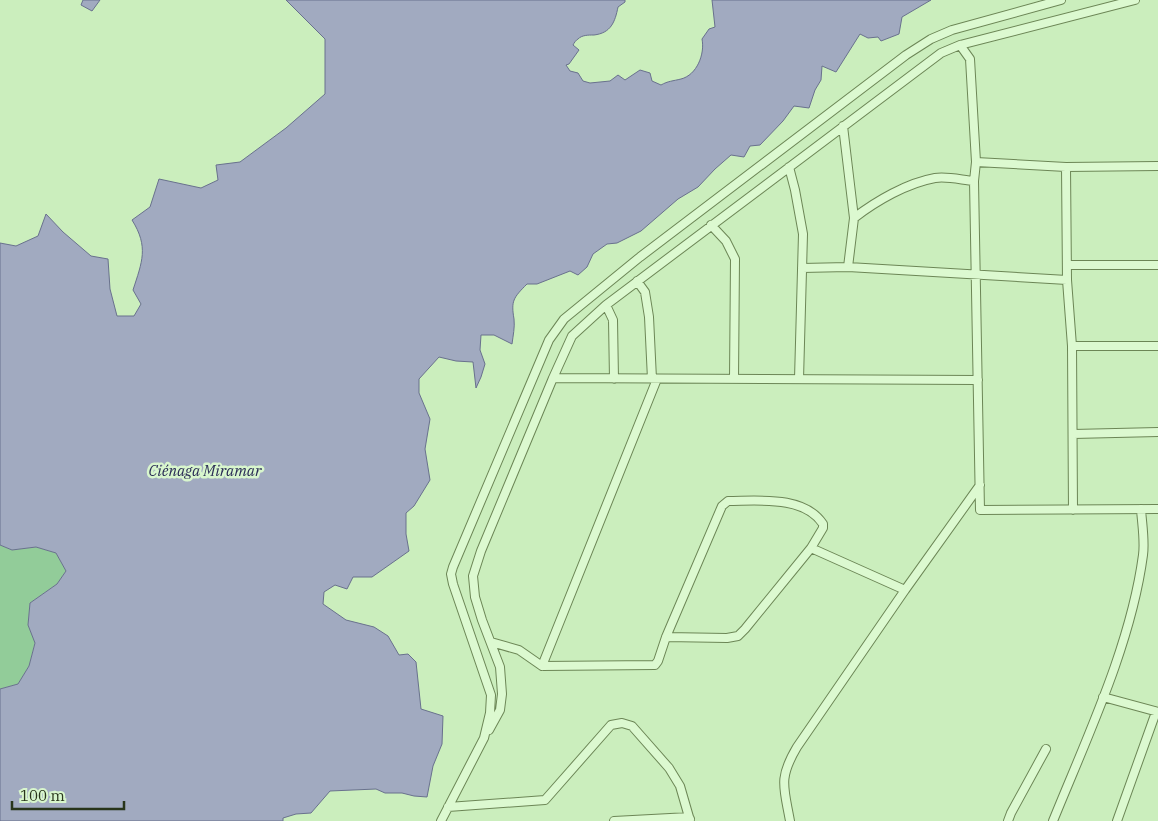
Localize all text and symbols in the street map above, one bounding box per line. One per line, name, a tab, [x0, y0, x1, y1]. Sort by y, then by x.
water label: Ciénaga Miramar	[148, 461, 262, 480]
scale bar	[12, 778, 125, 810]
text: 100 m	[20, 786, 65, 805]

